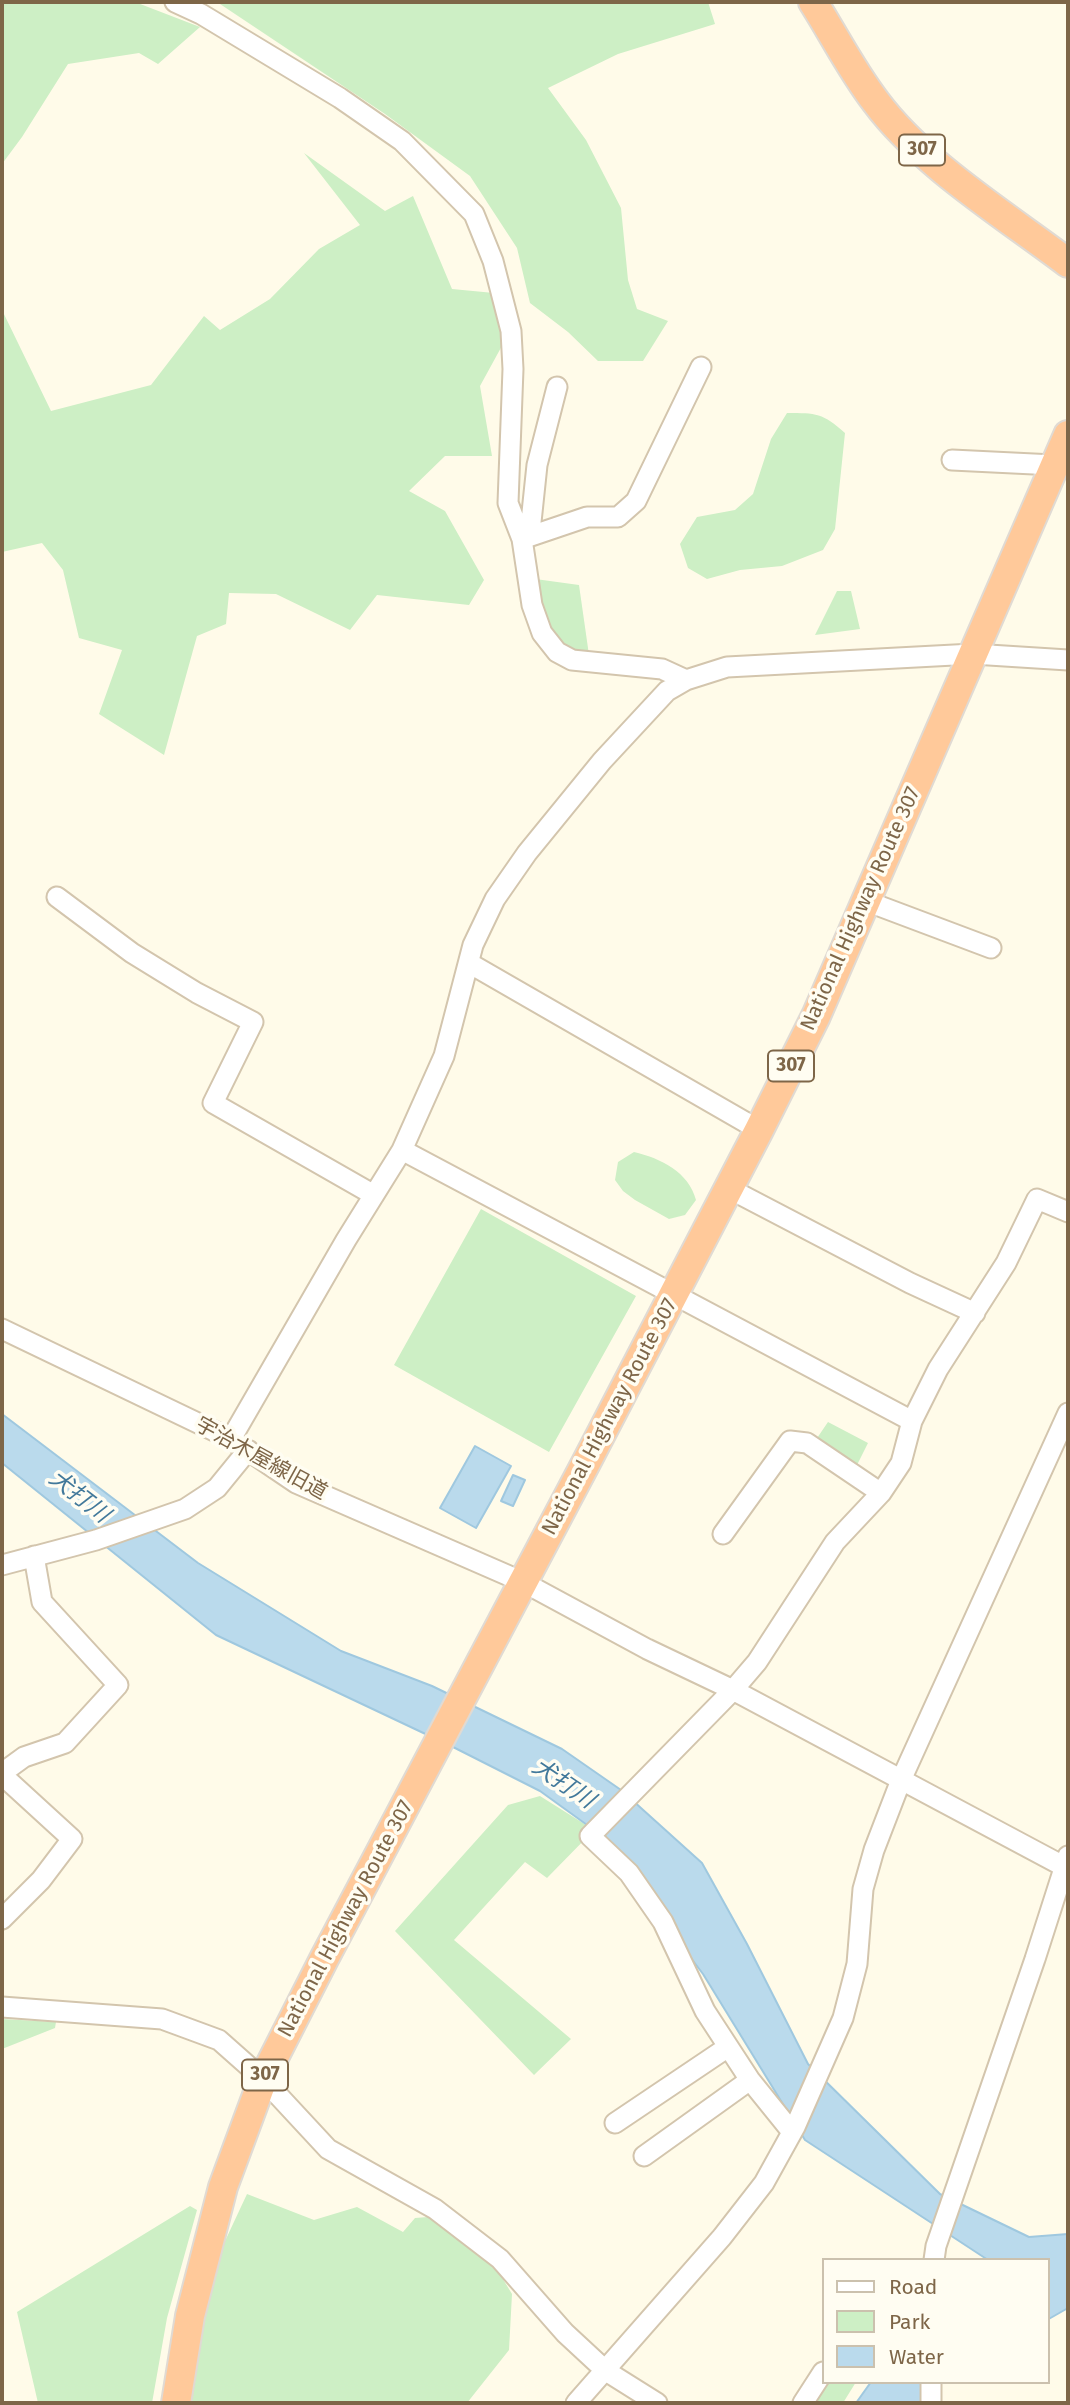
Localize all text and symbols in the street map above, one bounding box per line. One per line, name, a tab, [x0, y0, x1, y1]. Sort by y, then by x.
road number: 307	[899, 134, 945, 166]
street label: National Highway Route 307	[796, 783, 926, 1035]
road number: 307	[768, 1050, 814, 1082]
street label: National Highway Route 307	[537, 1294, 683, 1540]
street label: 宇治木屋線旧道	[191, 1412, 331, 1506]
water label: 犬打川	[43, 1465, 115, 1529]
water label: 犬打川	[527, 1753, 599, 1815]
street label: National Highway Route 307	[273, 1796, 419, 2042]
road number: 307	[242, 2060, 288, 2090]
legend	[822, 2258, 1049, 2384]
text: Road	[889, 2274, 937, 2300]
text: Park	[889, 2309, 930, 2335]
text: Water	[889, 2344, 944, 2370]

